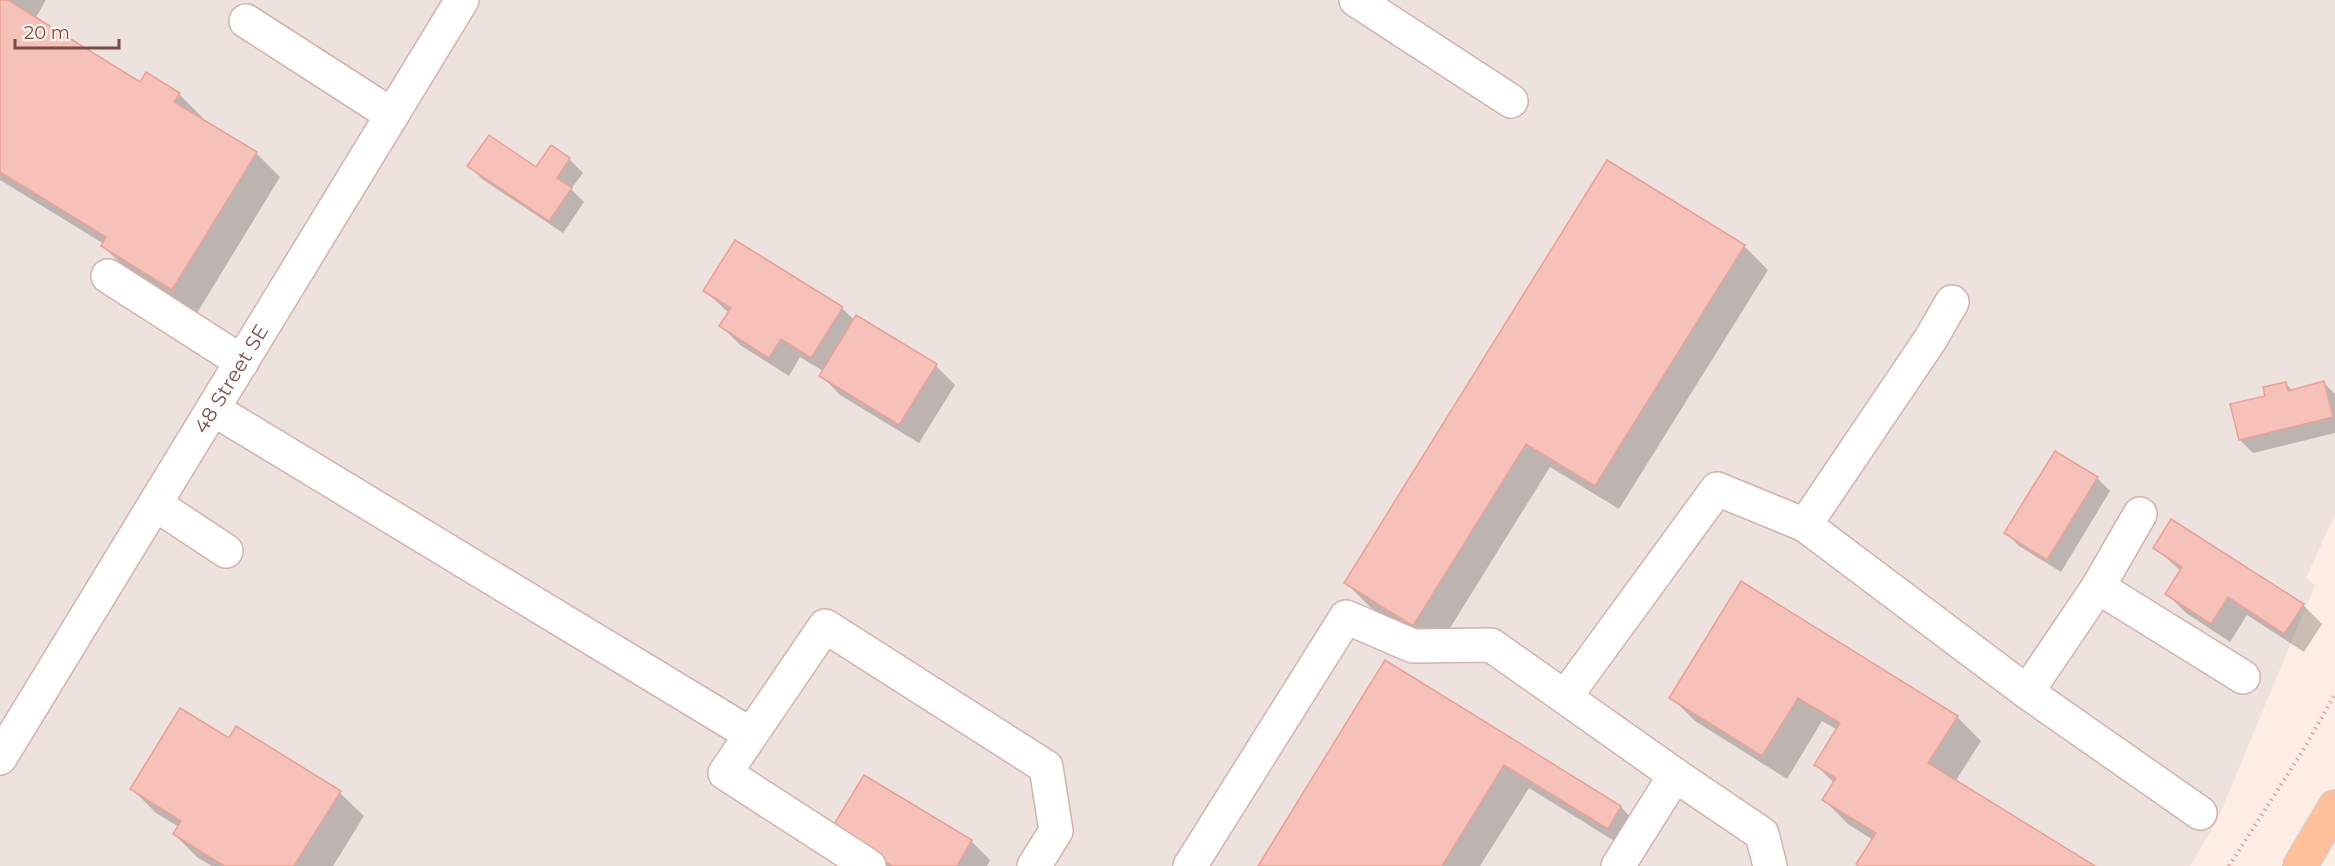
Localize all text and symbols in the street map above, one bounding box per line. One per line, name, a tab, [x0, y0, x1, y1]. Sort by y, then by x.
scale bar	[15, 12, 118, 50]
text: 20 m	[24, 22, 70, 44]
street label: 48 Street SE	[189, 320, 273, 438]

